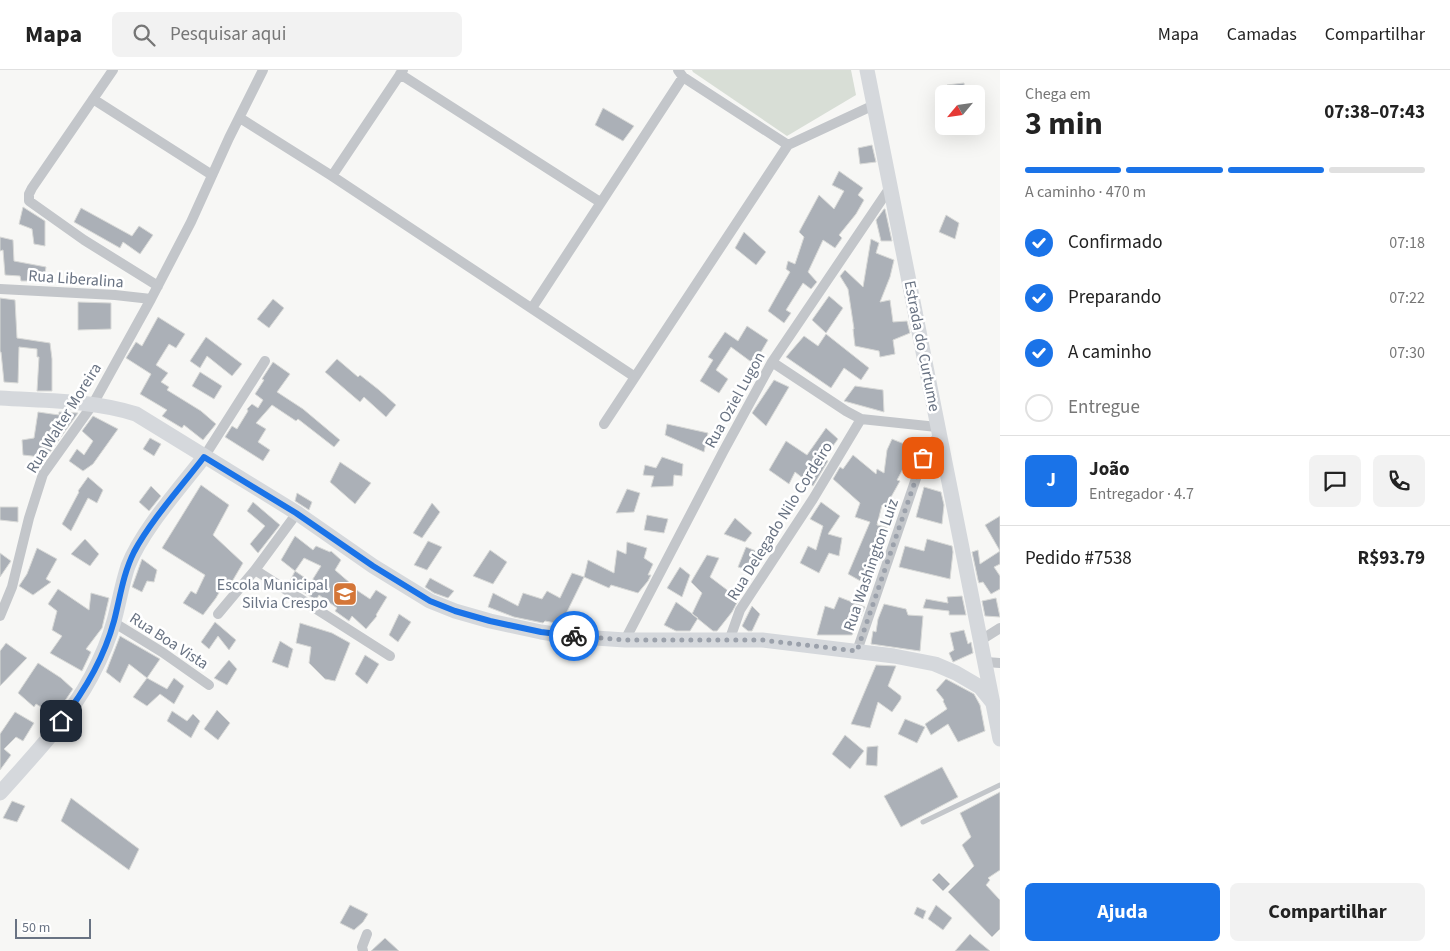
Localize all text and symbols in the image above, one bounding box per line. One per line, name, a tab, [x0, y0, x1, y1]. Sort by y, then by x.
search box	[112, 12, 462, 57]
text: Mapa	[25, 17, 82, 52]
icon: search	[130, 21, 158, 49]
text: Pesquisar aqui	[170, 21, 286, 48]
text: Mapa	[1158, 22, 1199, 47]
text: Camadas	[1227, 22, 1297, 47]
text: Compartilhar	[1325, 22, 1425, 47]
text: Chega em	[1025, 83, 1091, 105]
north arrow	[935, 85, 985, 135]
map controls	[935, 85, 985, 135]
text: 07:38–07:43	[1324, 99, 1425, 126]
text: 3 min	[1025, 101, 1103, 147]
text: A caminho · 470 m	[1025, 181, 1146, 203]
icon: check	[1025, 229, 1053, 257]
text: Confirmado	[1068, 229, 1163, 256]
text: 07:18	[1389, 232, 1425, 254]
street label: Rua Liberalina	[28, 265, 124, 293]
street label: Estrada do Curtume	[899, 279, 945, 413]
icon: check	[1025, 284, 1053, 312]
text: Preparando	[1068, 284, 1161, 311]
text: 07:22	[1389, 287, 1425, 309]
icon: check	[1025, 339, 1053, 367]
text: A caminho	[1068, 339, 1152, 366]
text: 07:30	[1389, 342, 1425, 364]
street label: Rua Oziel Lugon	[699, 348, 771, 452]
street label: Rua Walter Moreira	[21, 359, 107, 477]
text: Entregue	[1068, 394, 1140, 421]
street label: Rua Delegado Nilo Cordeiro	[722, 437, 838, 605]
pin	[902, 437, 944, 479]
icon: bag	[909, 444, 937, 472]
button: chat	[1309, 455, 1361, 507]
button: phone	[1373, 455, 1425, 507]
text: João	[1089, 456, 1130, 483]
text: J	[1046, 467, 1056, 494]
text: Entregador · 4.7	[1089, 483, 1194, 505]
street label: Rua Washington Luiz	[838, 496, 904, 634]
text: Pedido #7538	[1025, 545, 1132, 572]
text: R$93.79	[1357, 545, 1425, 572]
place label: Escola Municipal Silvia Crespo	[217, 574, 328, 614]
school or university icon: Escola Municipal Silvia Crespo	[332, 581, 358, 607]
street label: Rua Boa Vista	[125, 607, 213, 675]
courier	[549, 611, 599, 661]
icon: bike	[560, 622, 588, 650]
pin	[40, 700, 82, 742]
icon: home	[47, 707, 75, 735]
button: Ajuda	[1025, 883, 1220, 941]
button: Compartilhar	[1230, 883, 1425, 941]
scale bar	[15, 916, 91, 939]
text: 50 m	[22, 918, 50, 938]

